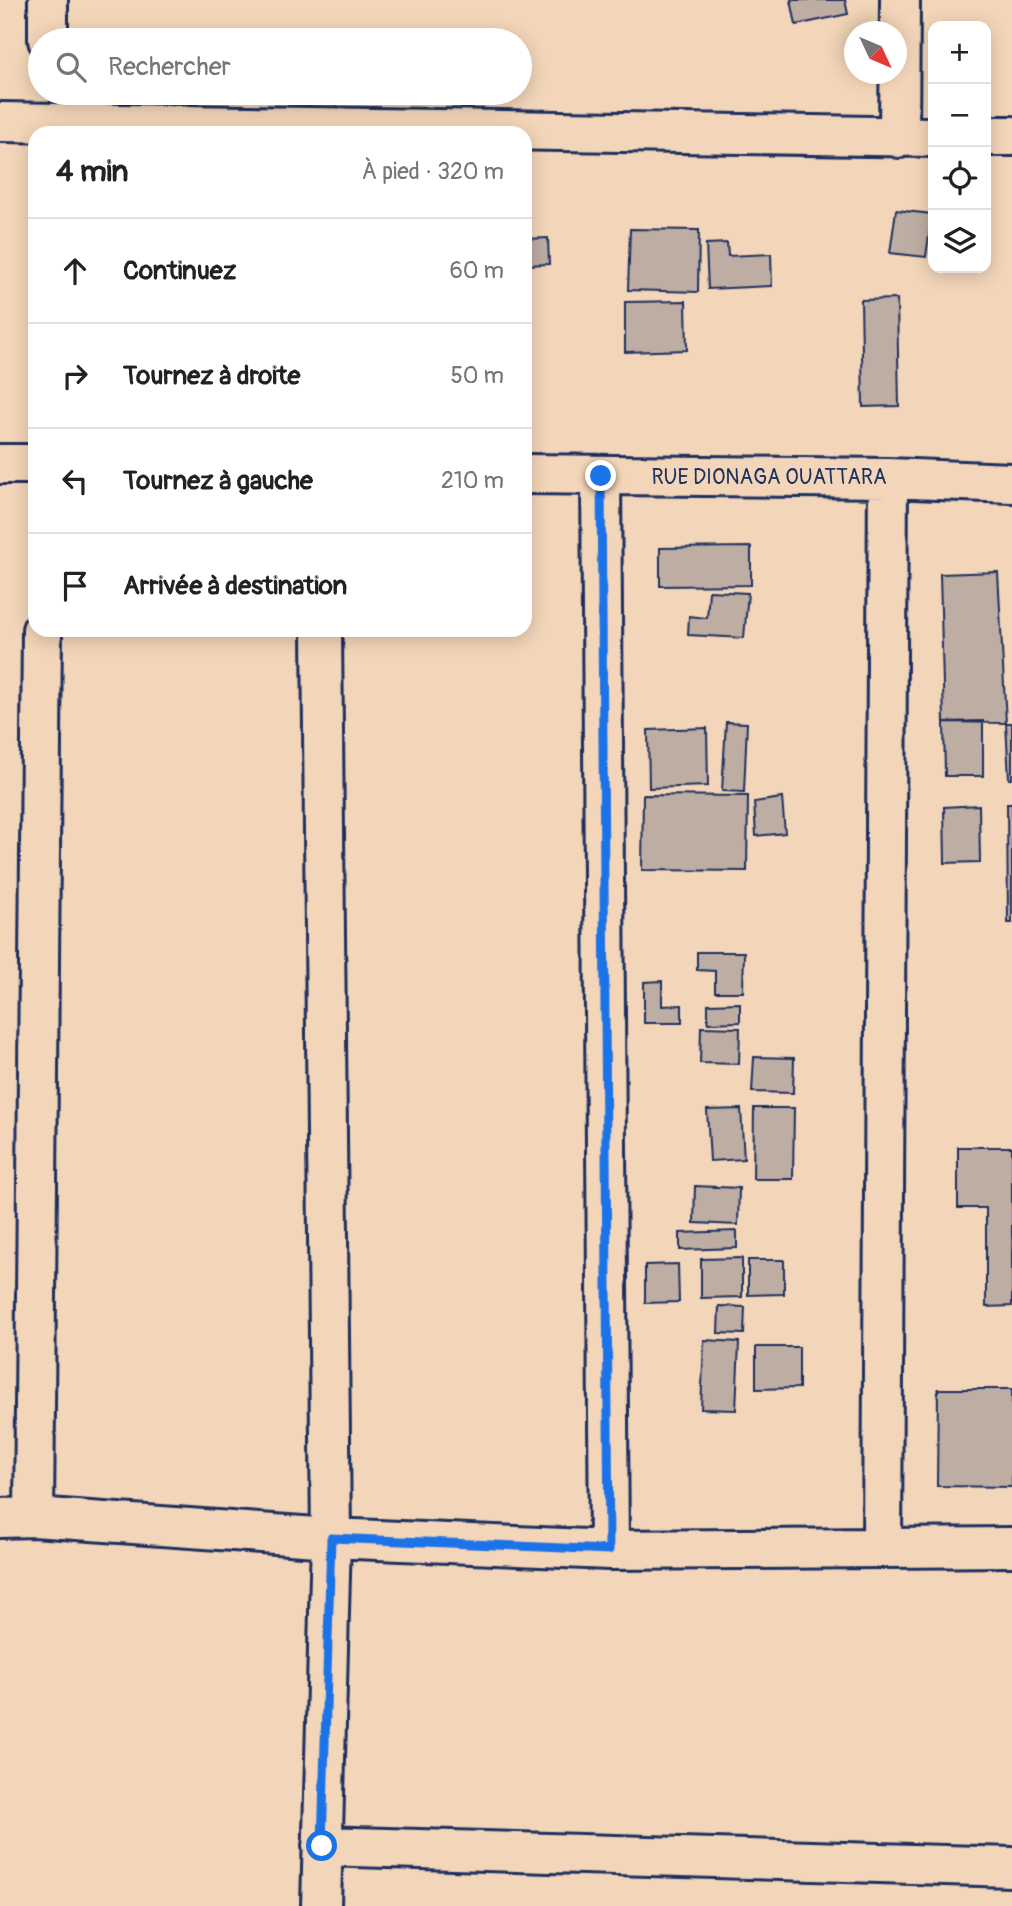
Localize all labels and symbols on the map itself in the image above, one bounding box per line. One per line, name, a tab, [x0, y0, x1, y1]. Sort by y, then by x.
north arrow	[844, 21, 907, 84]
route end	[585, 460, 616, 491]
street label: RUE DIONAGA OUATTARA	[651, 464, 887, 491]
route start	[306, 1830, 337, 1861]

